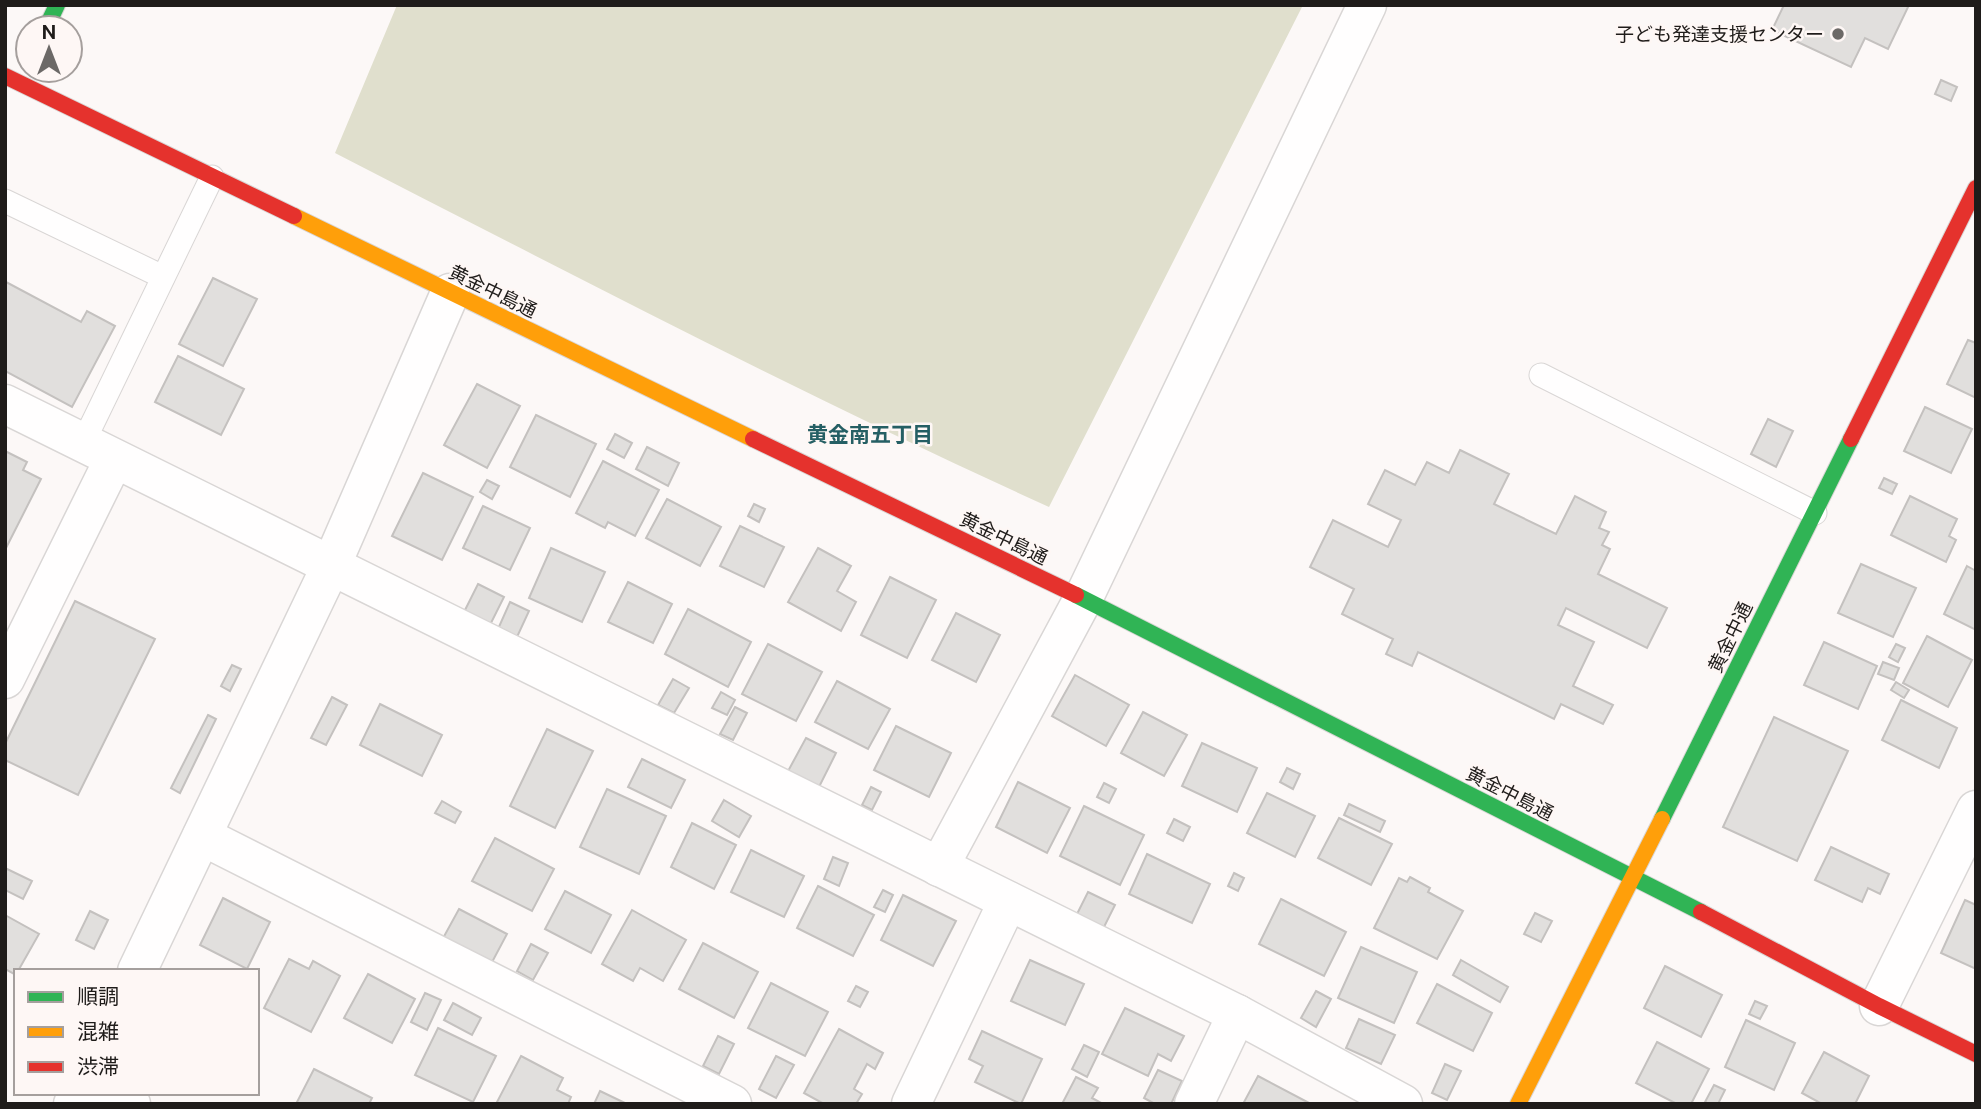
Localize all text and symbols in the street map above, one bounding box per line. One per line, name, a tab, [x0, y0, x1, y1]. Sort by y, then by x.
north arrow	[14, 14, 84, 84]
text: N	[42, 21, 56, 43]
place label: 子ども発達支援センター	[1615, 23, 1824, 45]
marker: 子ども発達支援センター	[1830, 26, 1846, 42]
street label: 黄金中島通	[445, 260, 541, 322]
district label: 黄金南五丁目	[807, 422, 933, 447]
street label: 黄金中島通	[956, 507, 1052, 569]
street label: 黄金中通	[1703, 598, 1757, 676]
street label: 黄金中島通	[1463, 762, 1557, 824]
legend	[14, 969, 259, 1095]
text: 順調	[77, 984, 119, 1009]
text: 混雑	[77, 1019, 119, 1044]
text: 渋滞	[77, 1054, 119, 1079]

